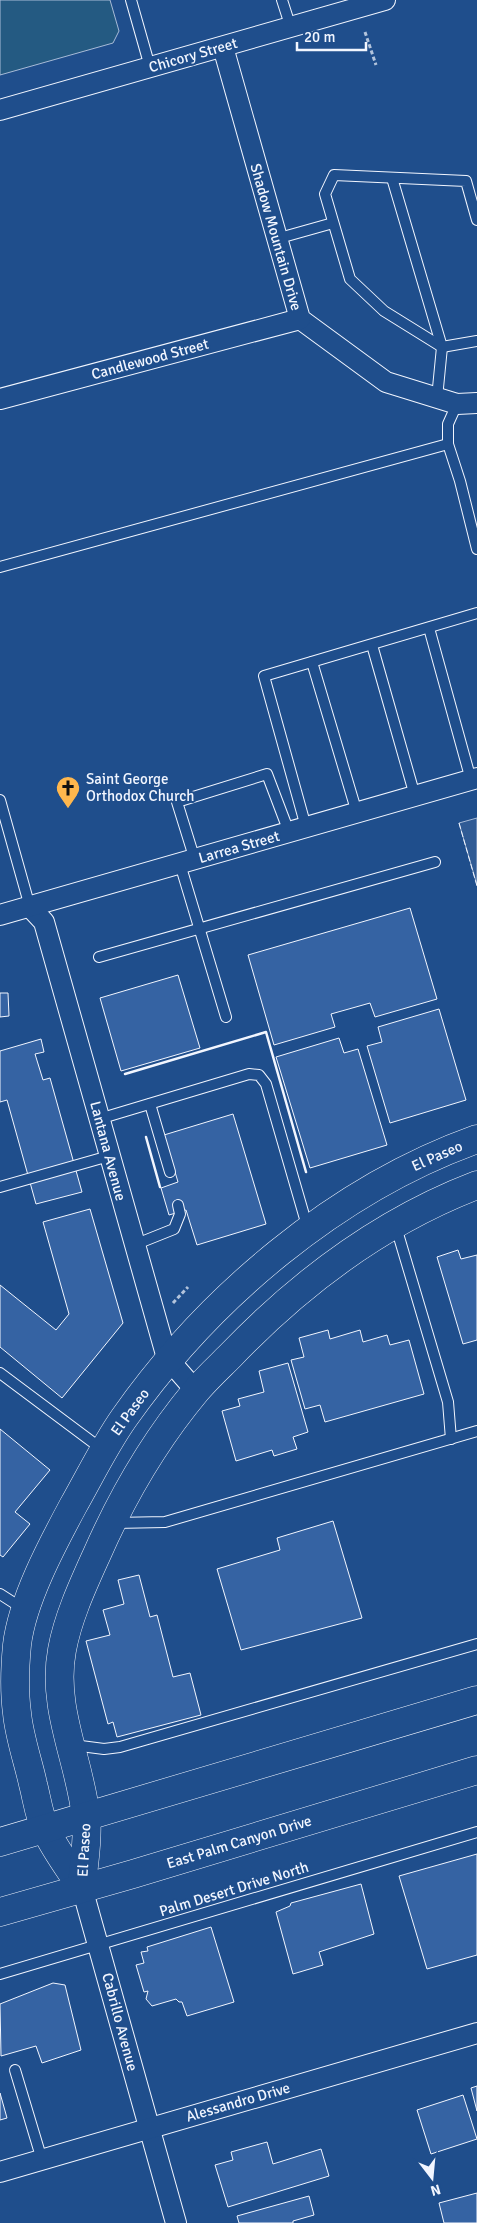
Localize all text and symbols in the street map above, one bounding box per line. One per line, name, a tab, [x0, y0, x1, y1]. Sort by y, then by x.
scale bar	[297, 20, 366, 52]
text: 20 m	[304, 28, 335, 46]
street label: Chicory Street	[147, 34, 239, 76]
street label: Shadow Mountain Drive	[246, 161, 306, 313]
street label: Candlewood Street	[89, 335, 211, 383]
place label: Saint George Orthodox Church	[86, 770, 195, 805]
church icon: Saint George Orthodox Church	[55, 775, 81, 809]
street label: Larrea Street	[196, 827, 282, 867]
street label: Lantana Avenue	[86, 1099, 130, 1203]
street label: El Paseo	[409, 1137, 465, 1175]
street label: El Paseo	[107, 1385, 153, 1439]
street label: East Palm Canyon Drive	[164, 1811, 314, 1873]
street label: El Paseo	[74, 1822, 94, 1877]
street label: Palm Desert Drive North	[157, 1858, 311, 1920]
street label: Cabrillo Avenue	[98, 1971, 142, 2073]
street label: Alessandro Drive	[184, 2079, 292, 2125]
north arrow	[407, 2153, 457, 2203]
text: N	[428, 2181, 442, 2200]

